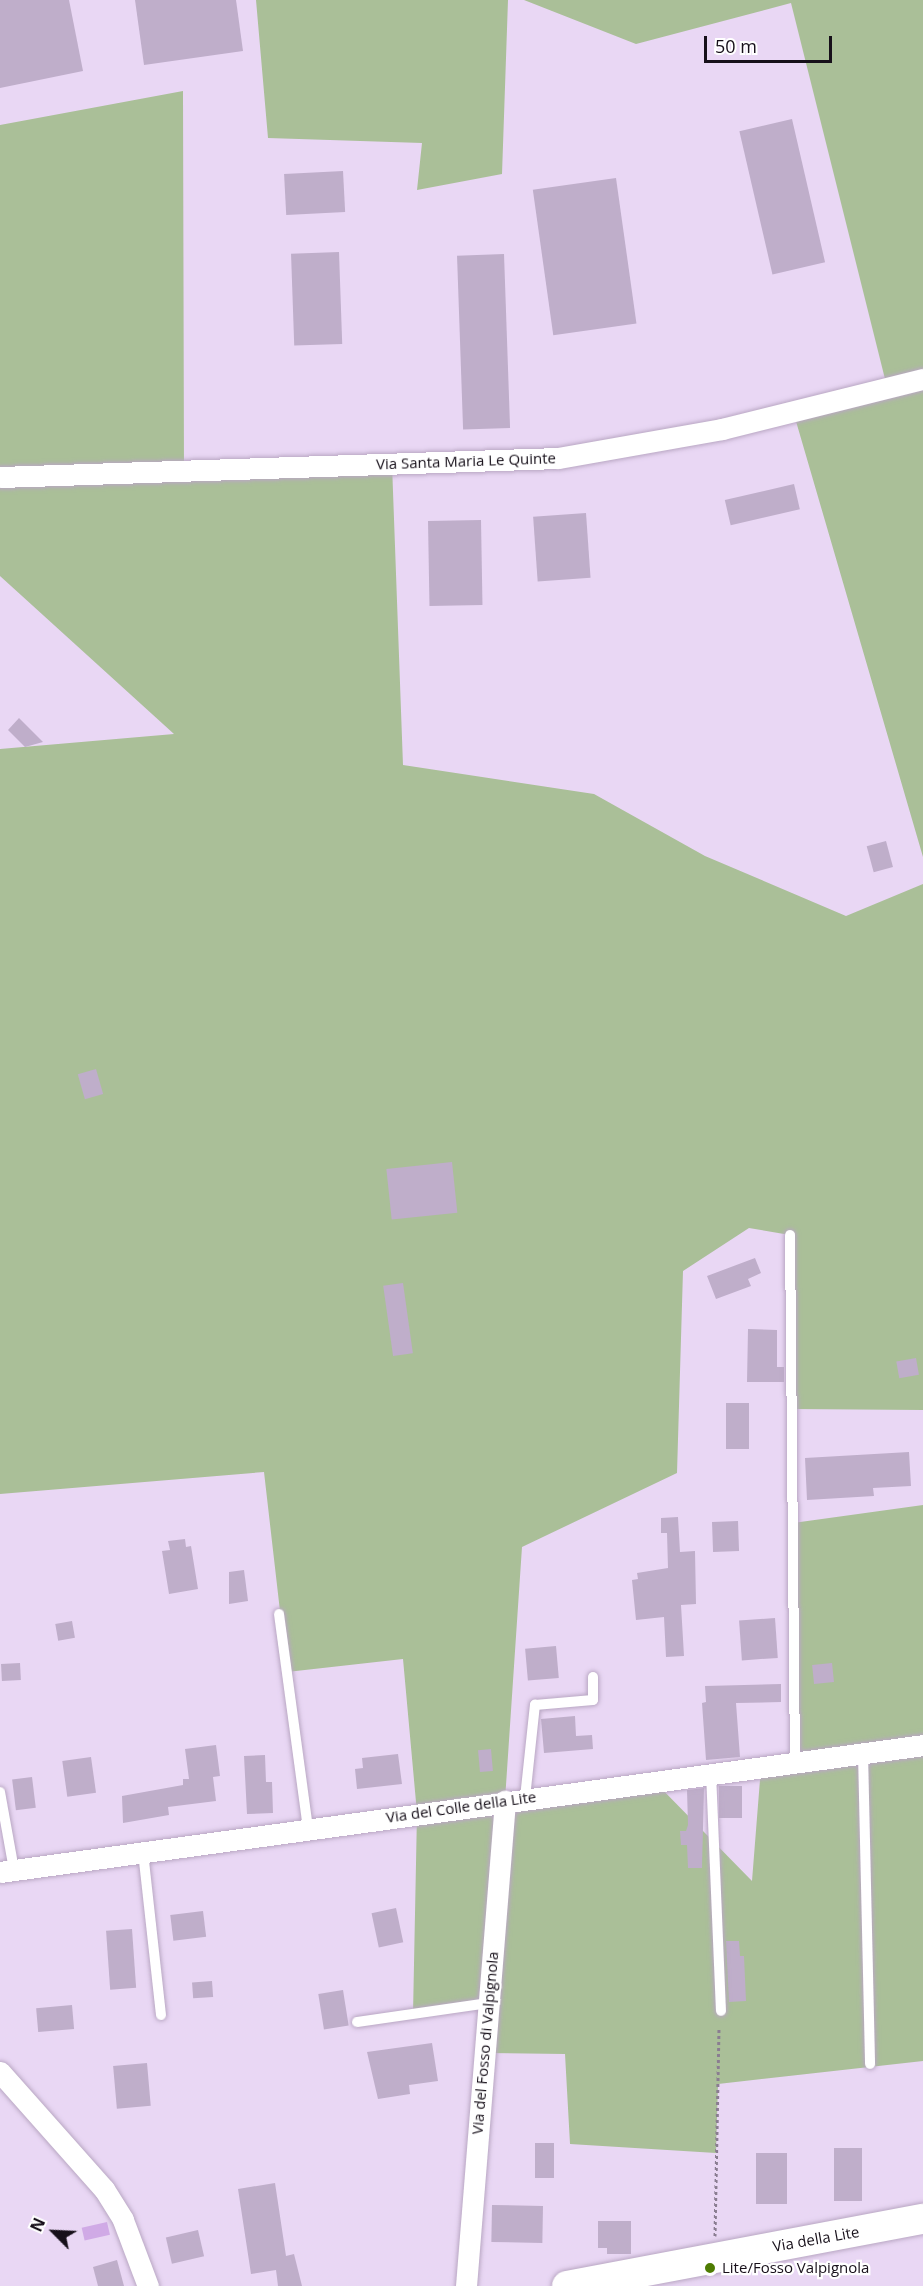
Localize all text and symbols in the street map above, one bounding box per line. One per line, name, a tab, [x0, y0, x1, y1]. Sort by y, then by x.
scale bar	[707, 24, 834, 62]
text: 50 m	[715, 34, 757, 58]
street label: Via Santa Maria Le Quinte	[376, 449, 556, 473]
street label: Via del Colle della Lite	[385, 1788, 537, 1826]
street label: Via del Fosso di Valpignola	[468, 1951, 502, 2135]
north arrow	[24, 2202, 84, 2262]
text: N	[25, 2214, 50, 2235]
street label: Via della Lite	[771, 2223, 861, 2255]
place label: Lite/Fosso Valpignola	[722, 2259, 869, 2277]
marker: Lite/Fosso Valpignola	[703, 2261, 717, 2275]

